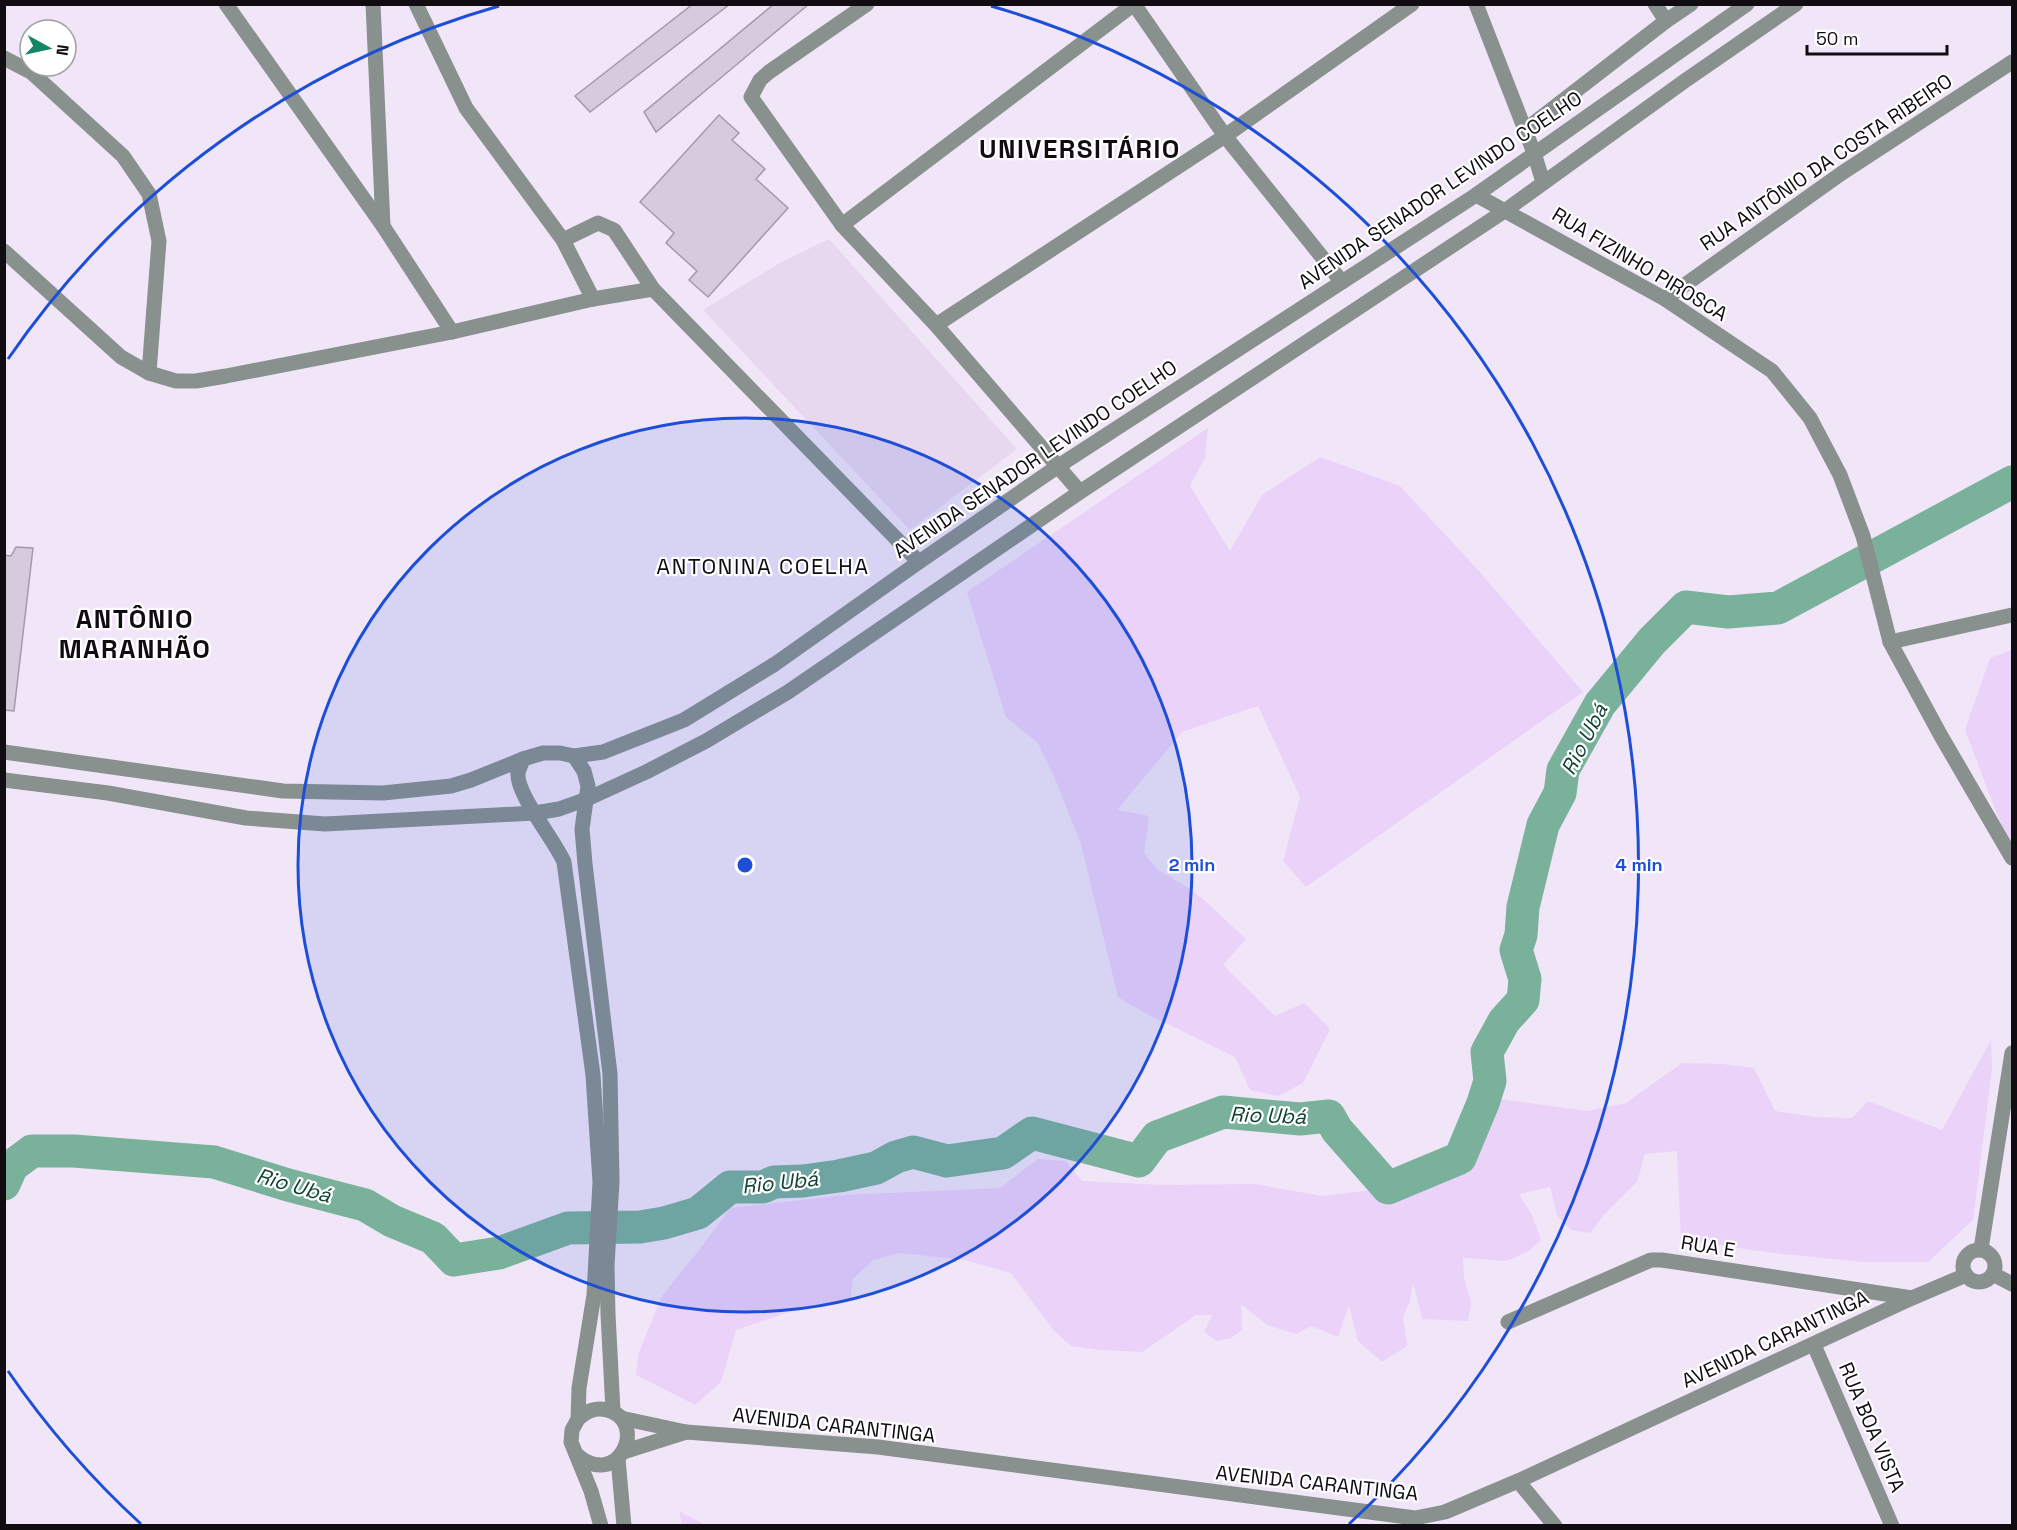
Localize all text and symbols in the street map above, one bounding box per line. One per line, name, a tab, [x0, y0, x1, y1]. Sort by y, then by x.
north arrow	[18, 18, 78, 78]
scale bar	[1807, 18, 1946, 56]
text: 50 m	[1816, 27, 1858, 50]
text: N	[51, 43, 74, 57]
street label: RUA ANTÔNIO DA COSTA RIBEIRO	[1695, 68, 1957, 256]
street label: AVENIDA SENADOR LEVINDO COELHO	[1293, 85, 1587, 295]
district label: UNIVERSITÁRIO	[979, 132, 1181, 166]
street label: RUA FIZINHO PIROSCA	[1547, 201, 1733, 327]
street label: AVENIDA SENADOR LEVINDO COELHO	[888, 354, 1182, 564]
district label: ANTONINA COELHA	[656, 552, 870, 580]
district label: ANTÔNIO MARANHÃO	[59, 602, 211, 666]
water label: Rio Ubá	[1555, 698, 1614, 779]
text: 2 min	[1169, 853, 1215, 876]
text: 4 min	[1615, 853, 1663, 876]
centre of rings	[735, 855, 755, 875]
water label: Rio Ubá	[1229, 1100, 1308, 1130]
water label: Rio Ubá	[254, 1161, 335, 1209]
water label: Rio Ubá	[741, 1164, 820, 1199]
street label: RUA E	[1679, 1229, 1737, 1263]
street label: AVENIDA CARANTINGA	[1677, 1284, 1873, 1394]
street label: RUA BOA VISTA	[1833, 1358, 1911, 1496]
street label: AVENIDA CARANTINGA	[731, 1401, 937, 1449]
street label: AVENIDA CARANTINGA	[1214, 1459, 1420, 1507]

